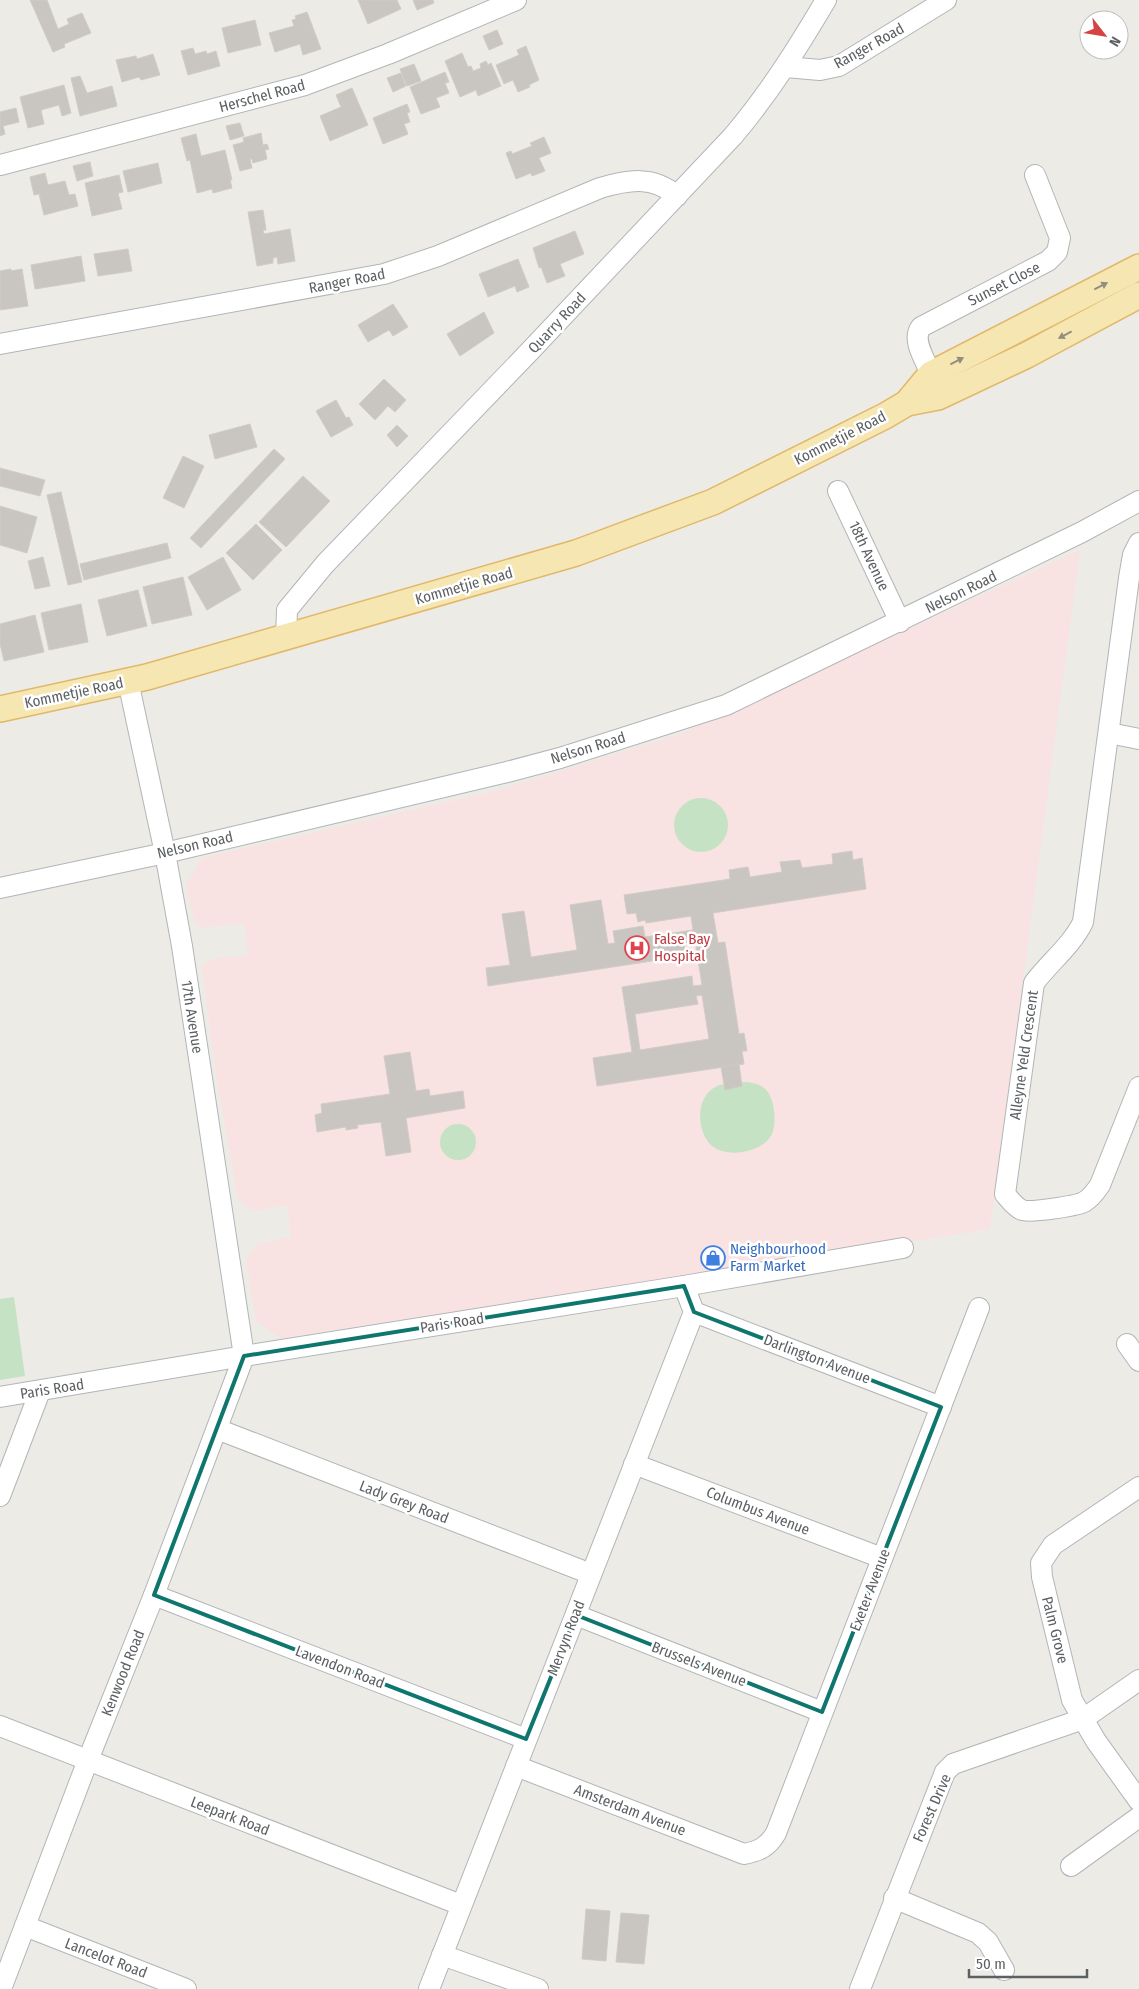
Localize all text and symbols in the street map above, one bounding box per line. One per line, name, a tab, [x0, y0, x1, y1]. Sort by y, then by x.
north arrow	[1079, 10, 1129, 60]
street label: Ranger Road	[831, 19, 907, 73]
text: N	[1105, 33, 1124, 49]
street label: Herschel Road	[217, 76, 307, 116]
street label: Sunset Close	[965, 258, 1043, 310]
street label: Ranger Road	[307, 265, 387, 297]
one-way arrow	[1094, 282, 1108, 290]
street label: Quarry Road	[524, 289, 590, 357]
one-way arrow	[1058, 331, 1072, 339]
one-way arrow	[950, 357, 964, 365]
street label: Kommetjie Road	[791, 407, 889, 469]
street label: 18th Avenue	[845, 518, 893, 594]
street label: Kommetjie Road	[413, 563, 515, 609]
street label: Nelson Road	[922, 567, 1000, 617]
street label: Kommetjie Road	[23, 674, 125, 712]
street label: Nelson Road	[548, 728, 628, 768]
street label: Nelson Road	[155, 828, 235, 862]
place label: False Bay Hospital	[654, 930, 711, 965]
hospital icon: False Bay Hospital	[624, 935, 650, 961]
street label: 17th Avenue	[177, 979, 207, 1055]
street label: Alleyne Yeld Crescent	[1006, 989, 1042, 1121]
place label: Neighbourhood Farm Market	[730, 1240, 826, 1275]
shop icon: Neighbourhood Farm Market	[700, 1245, 726, 1271]
street label: Paris Road	[419, 1309, 485, 1337]
street label: Darlington Avenue	[761, 1330, 873, 1388]
street label: Paris Road	[19, 1375, 85, 1403]
street label: Lady Grey Road	[357, 1477, 451, 1527]
street label: Columbus Avenue	[704, 1483, 812, 1539]
street label: Exeter Avenue	[846, 1546, 894, 1634]
street label: Palm Grove	[1038, 1595, 1072, 1665]
street label: Mervyn Road	[543, 1598, 589, 1678]
street label: Kenwood Road	[98, 1627, 148, 1719]
street label: Brussels Avenue	[649, 1638, 749, 1690]
street label: Lavendon Road	[293, 1642, 387, 1692]
street label: Forest Drive	[909, 1771, 955, 1845]
street label: Amsterdam Avenue	[572, 1780, 688, 1840]
street label: Leepark Road	[188, 1793, 272, 1839]
street label: Lancelot Road	[62, 1934, 150, 1982]
scale bar	[969, 1946, 1086, 1978]
text: 50 m	[976, 1955, 1006, 1973]

